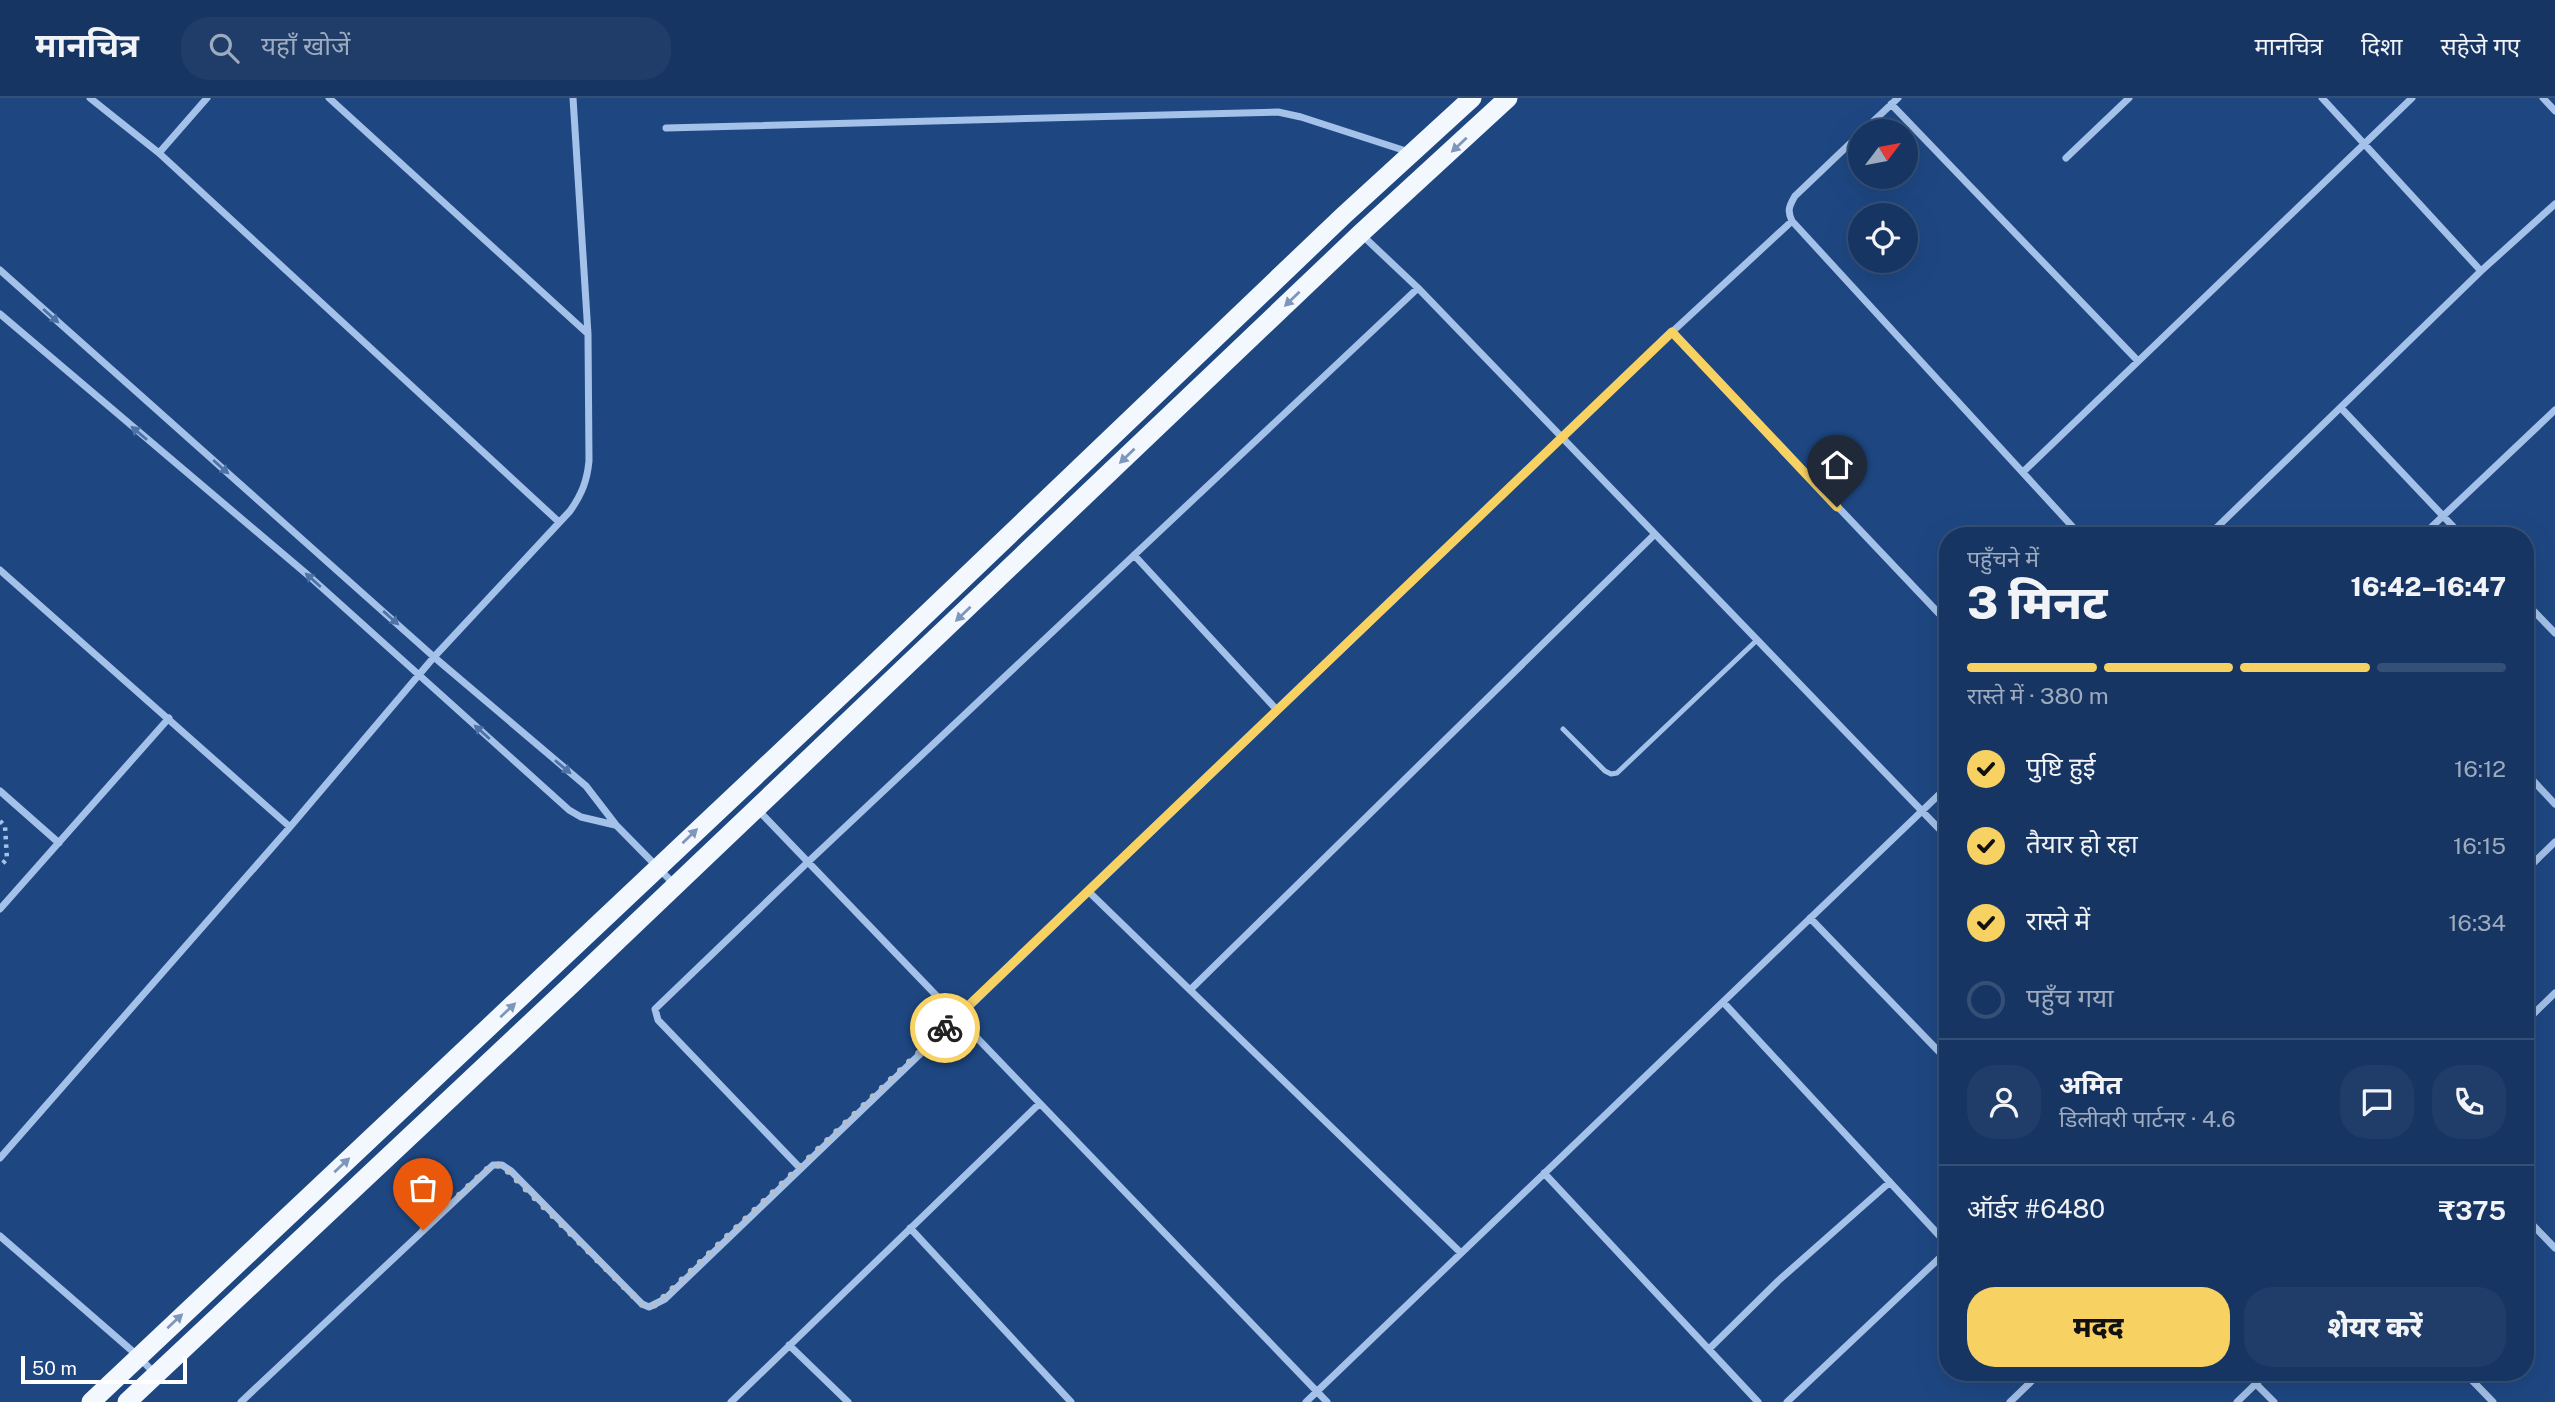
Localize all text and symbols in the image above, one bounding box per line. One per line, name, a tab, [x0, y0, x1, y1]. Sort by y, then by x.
search box	[181, 17, 671, 80]
text: मानचित्र	[35, 26, 139, 64]
icon: search	[205, 29, 243, 67]
text: यहाँ खोजें	[261, 30, 350, 61]
text: मानचित्र	[2255, 32, 2323, 60]
text: दिशा	[2361, 32, 2403, 60]
text: सहेजे गए	[2441, 32, 2520, 60]
north arrow	[1848, 119, 1918, 189]
map controls	[1848, 119, 1918, 273]
one-way arrow	[1450, 136, 1467, 153]
button: locate	[1848, 203, 1918, 273]
one-way arrow	[1284, 291, 1301, 307]
one-way arrow	[42, 307, 59, 323]
one-way arrow	[131, 426, 148, 441]
pin	[1807, 435, 1867, 507]
icon: home	[1818, 446, 1856, 484]
one-way arrow	[1119, 448, 1136, 464]
one-way arrow	[212, 459, 230, 475]
text: पहुँचने में	[1967, 545, 2039, 572]
text: 16:42–16:47	[2351, 571, 2506, 602]
one-way arrow	[304, 572, 322, 588]
text: 3 मिनट	[1967, 575, 2107, 629]
one-way arrow	[955, 605, 972, 621]
one-way arrow	[382, 610, 399, 625]
text: रास्ते में · 380 m	[1967, 682, 2109, 709]
one-way arrow	[473, 725, 490, 741]
icon: check	[1967, 750, 2005, 788]
text: पुष्टि हुई	[2026, 751, 2096, 782]
text: 16:12	[2454, 755, 2506, 782]
one-way arrow	[554, 759, 572, 775]
icon: check	[1967, 827, 2005, 865]
one-way arrow	[682, 828, 699, 845]
text: तैयार हो रहा	[2026, 828, 2138, 859]
text: 16:15	[2453, 832, 2506, 859]
icon: check	[1967, 904, 2005, 942]
text: रास्ते में	[2026, 905, 2090, 936]
text: 16:34	[2448, 909, 2506, 936]
text: पहुँच गया	[2026, 982, 2114, 1013]
courier	[910, 993, 980, 1063]
one-way arrow	[499, 1002, 517, 1018]
icon: bike	[926, 1009, 964, 1047]
button: person	[1967, 1065, 2041, 1139]
button: chat	[2340, 1065, 2414, 1139]
button: phone	[2432, 1065, 2506, 1139]
text: अमित	[2059, 1069, 2122, 1100]
text: डिलीवरी पार्टनर · 4.6	[2059, 1105, 2236, 1132]
one-way arrow	[333, 1158, 350, 1174]
pin	[393, 1158, 453, 1230]
icon: bag	[404, 1169, 442, 1207]
text: ऑर्डर #6480	[1967, 1193, 2105, 1224]
text: ₹375	[2439, 1195, 2506, 1226]
button: मदद	[1967, 1287, 2230, 1367]
button: शेयर करें	[2244, 1287, 2506, 1367]
one-way arrow	[166, 1313, 183, 1329]
scale bar	[21, 1353, 187, 1385]
text: 50 m	[32, 1357, 77, 1379]

